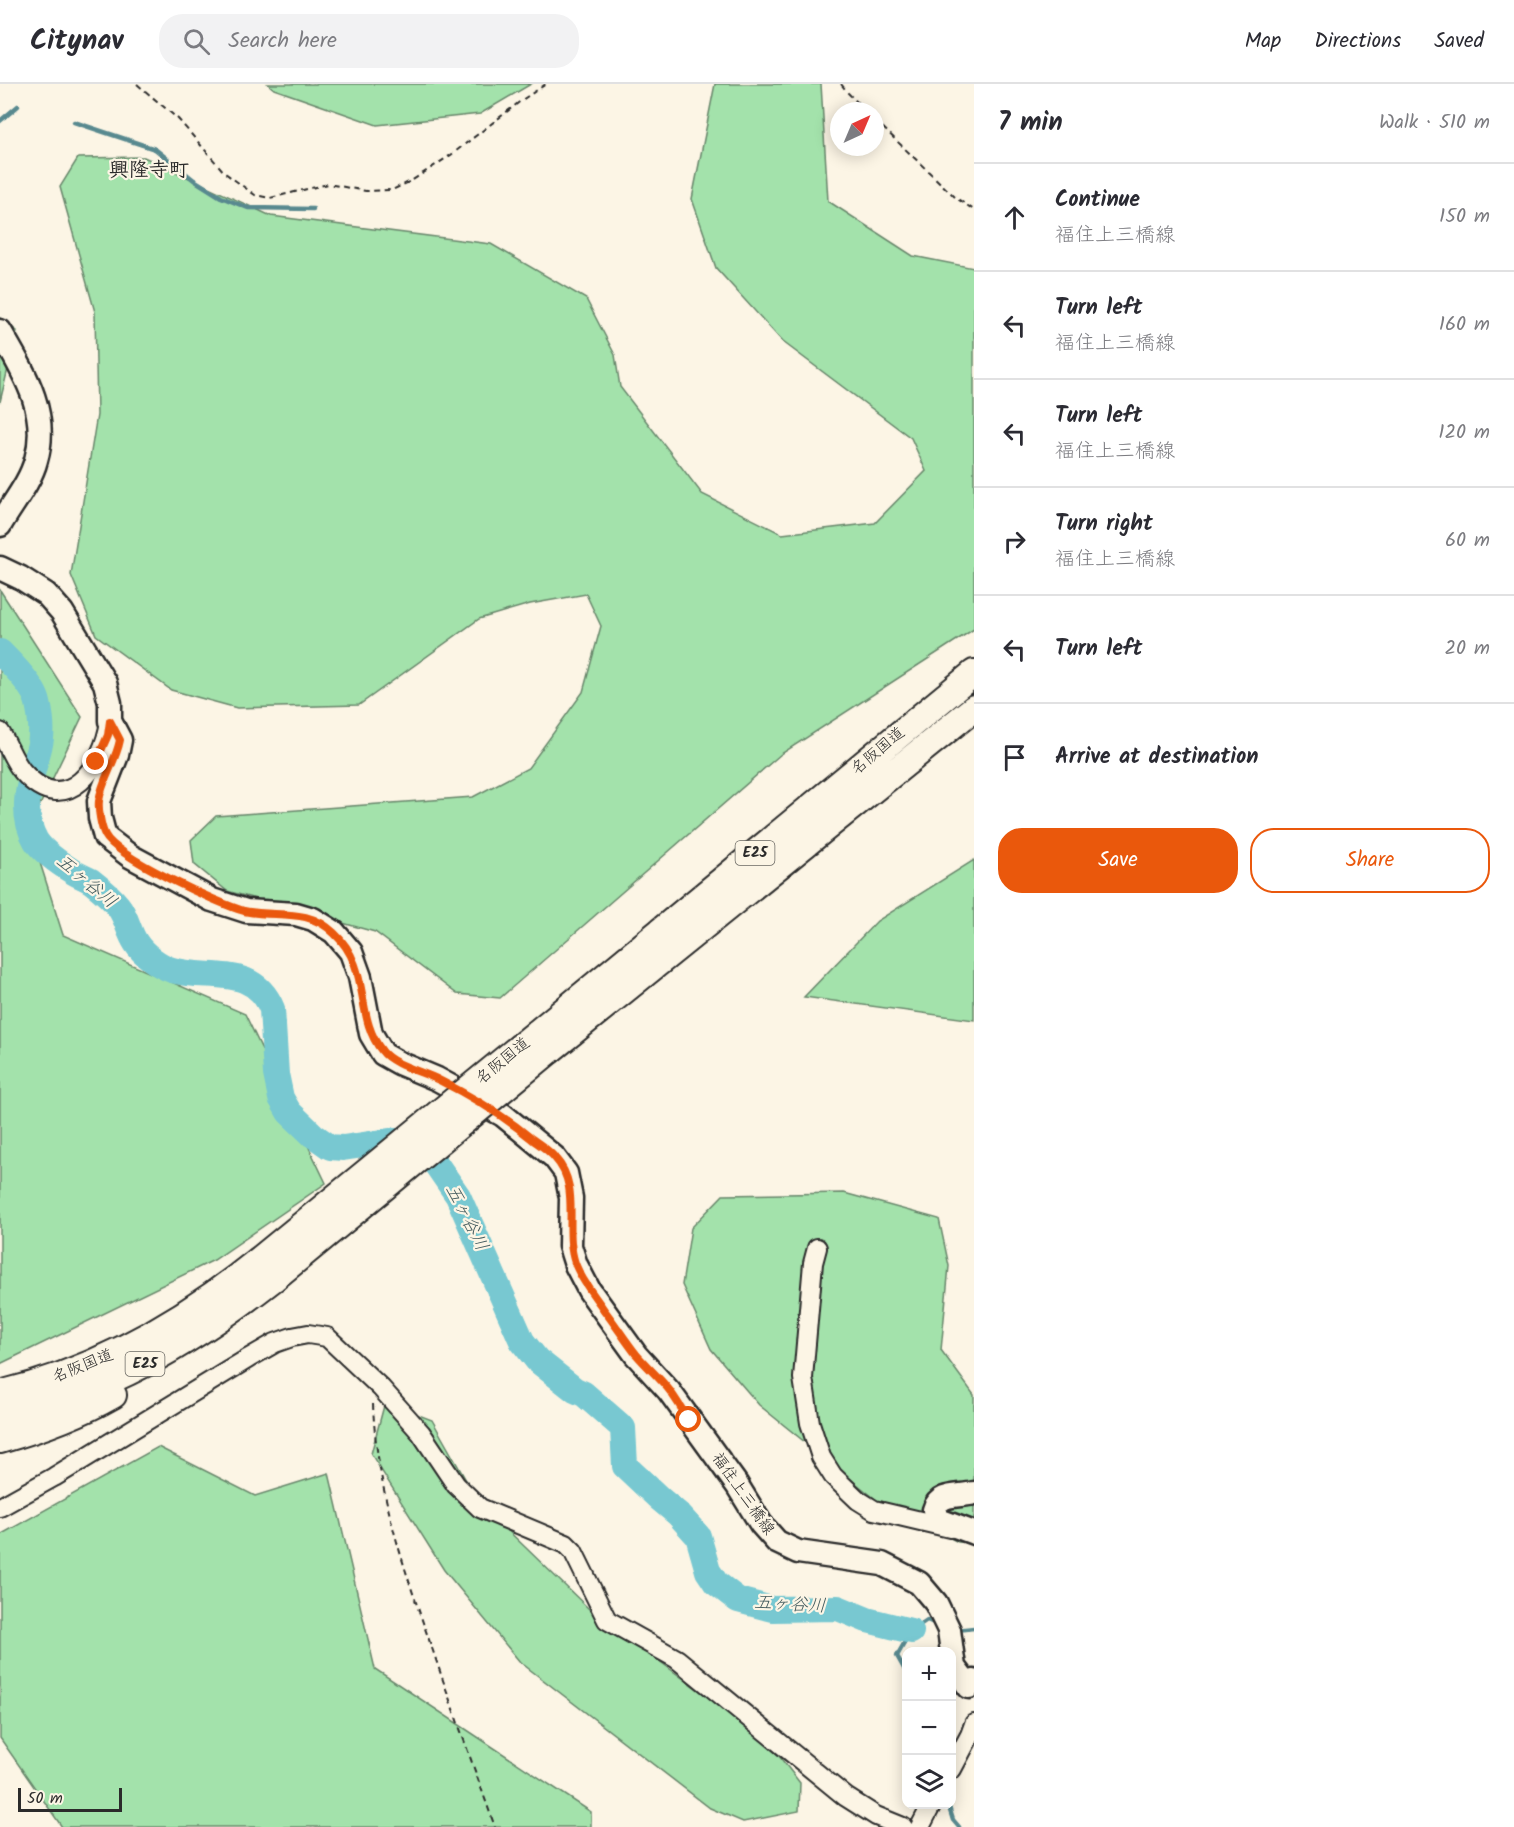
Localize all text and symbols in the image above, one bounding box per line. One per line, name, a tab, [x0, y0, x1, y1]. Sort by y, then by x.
search box	[159, 14, 579, 68]
text: Citynav	[30, 19, 123, 64]
text: Search here	[228, 24, 337, 59]
icon: search	[180, 25, 213, 58]
text: Map	[1245, 25, 1281, 58]
text: Directions	[1314, 25, 1401, 58]
text: Saved	[1434, 25, 1484, 58]
north arrow	[830, 102, 884, 156]
text: 7 min	[998, 102, 1063, 144]
text: Walk · 510 m	[1379, 107, 1490, 139]
district label: 興隆寺町	[109, 155, 189, 187]
text: Continue	[1055, 183, 1140, 218]
icon: ahead	[998, 201, 1031, 234]
text: 150 m	[1439, 201, 1490, 233]
text: 福住上三橋線	[1055, 220, 1175, 252]
text: Turn left	[1055, 291, 1142, 326]
icon: left	[998, 309, 1031, 342]
text: 160 m	[1439, 309, 1490, 341]
text: 福住上三橋線	[1055, 328, 1175, 360]
text: Turn left	[1055, 399, 1142, 434]
icon: left	[998, 417, 1031, 450]
text: 120 m	[1438, 417, 1490, 449]
text: 福住上三橋線	[1055, 436, 1175, 468]
text: Turn right	[1055, 507, 1153, 542]
icon: right	[998, 525, 1031, 558]
text: 60 m	[1445, 525, 1490, 557]
text: 福住上三橋線	[1055, 544, 1175, 576]
text: Turn left	[1055, 632, 1142, 667]
icon: left	[998, 633, 1031, 666]
text: 20 m	[1444, 633, 1490, 665]
street label: 名阪国道	[845, 721, 911, 781]
text: Arrive at destination	[1055, 740, 1258, 775]
icon: arrive	[998, 741, 1031, 774]
route end	[82, 748, 108, 774]
button: Save	[998, 828, 1238, 893]
button: Share	[1250, 828, 1490, 893]
road number: E25	[736, 841, 774, 865]
water label: 五ヶ谷川	[49, 848, 123, 916]
street label: 名阪国道	[470, 1031, 536, 1091]
water label: 五ヶ谷川	[437, 1179, 495, 1257]
street label: 名阪国道	[49, 1342, 117, 1390]
road number: E25	[126, 1352, 164, 1376]
route start	[675, 1406, 701, 1432]
street label: 福住上三橋線	[705, 1448, 781, 1540]
water label: 五ヶ谷川	[753, 1589, 827, 1621]
map controls	[902, 1647, 956, 1809]
button: +	[902, 1647, 956, 1701]
button: −	[902, 1701, 956, 1755]
button: layers	[902, 1755, 956, 1809]
scale bar	[18, 1785, 122, 1812]
text: 50 m	[27, 1786, 63, 1811]

